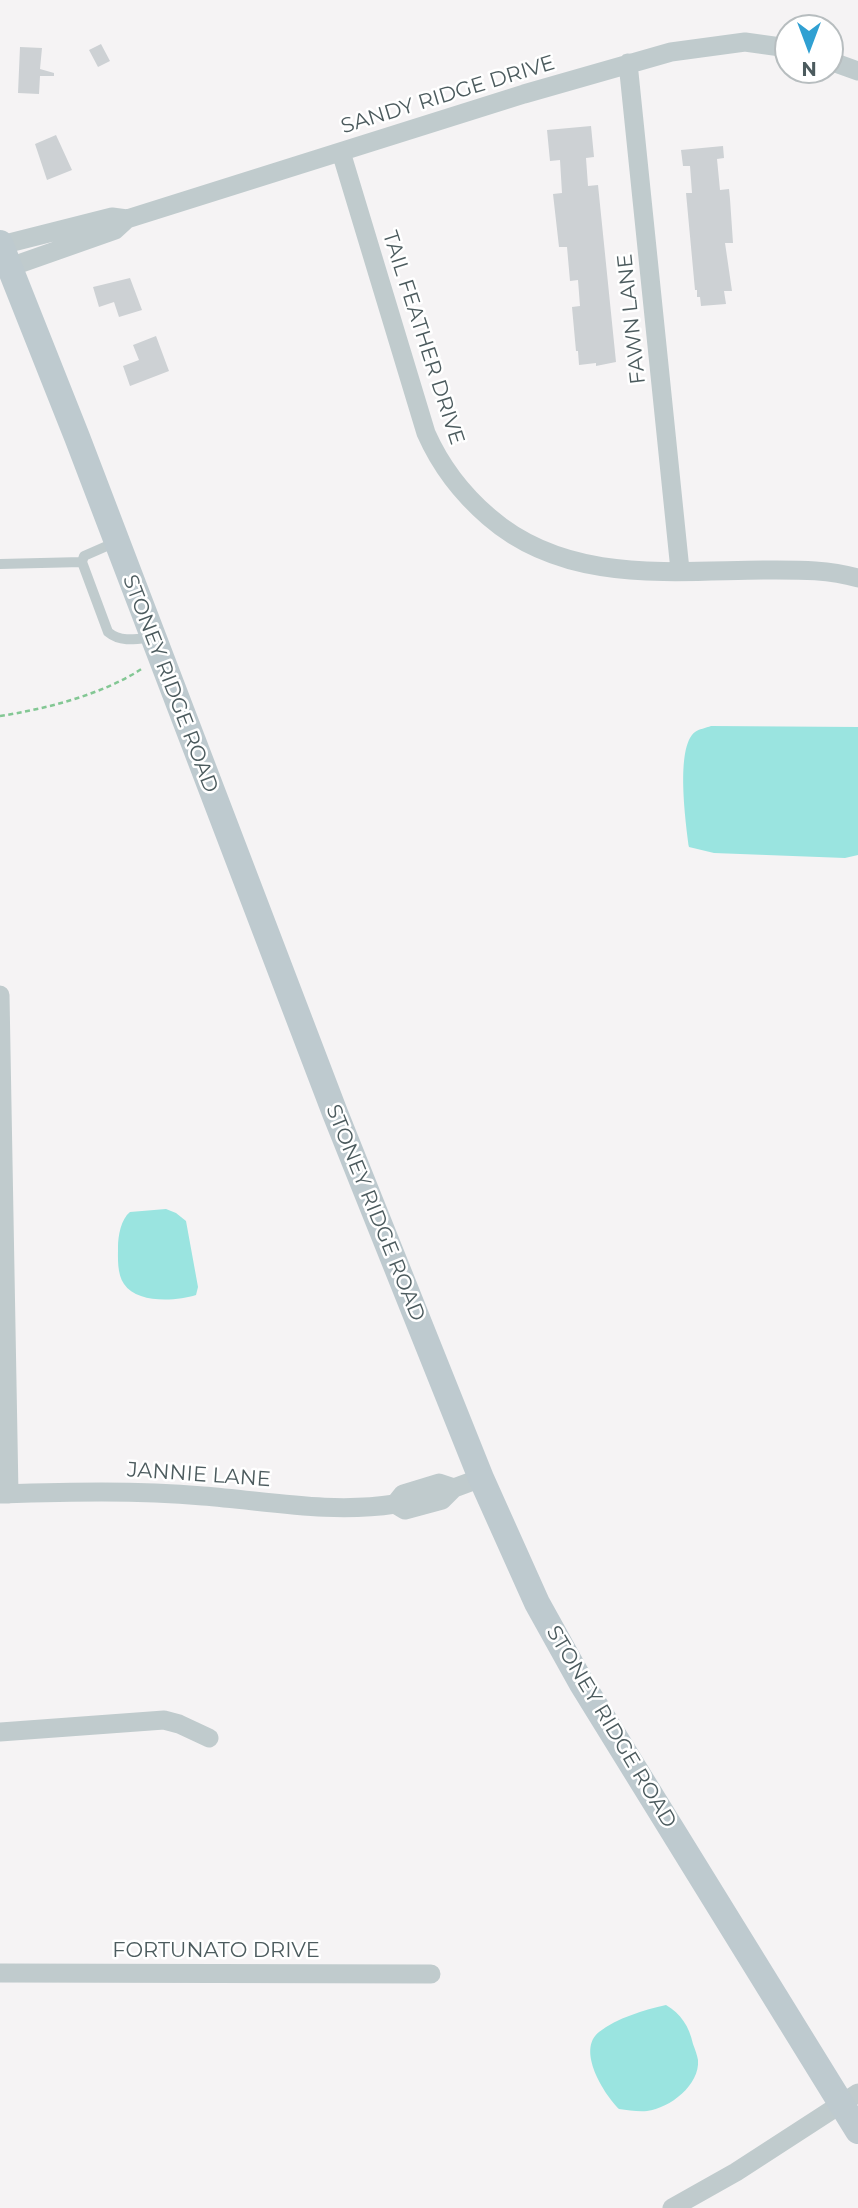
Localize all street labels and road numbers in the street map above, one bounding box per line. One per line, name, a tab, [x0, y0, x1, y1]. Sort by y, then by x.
street label: SANDY RIDGE DRIVE	[338, 50, 558, 140]
street label: TAIL FEATHER DRIVE	[377, 228, 469, 448]
street label: FAWN LANE	[613, 253, 651, 385]
street label: STONEY RIDGE ROAD	[117, 571, 223, 797]
street label: STONEY RIDGE ROAD	[320, 1101, 430, 1325]
street label: JANNIE LANE	[126, 1457, 272, 1493]
street label: STONEY RIDGE ROAD	[541, 1621, 681, 1833]
street label: FORTUNATO DRIVE	[112, 1938, 320, 1964]

